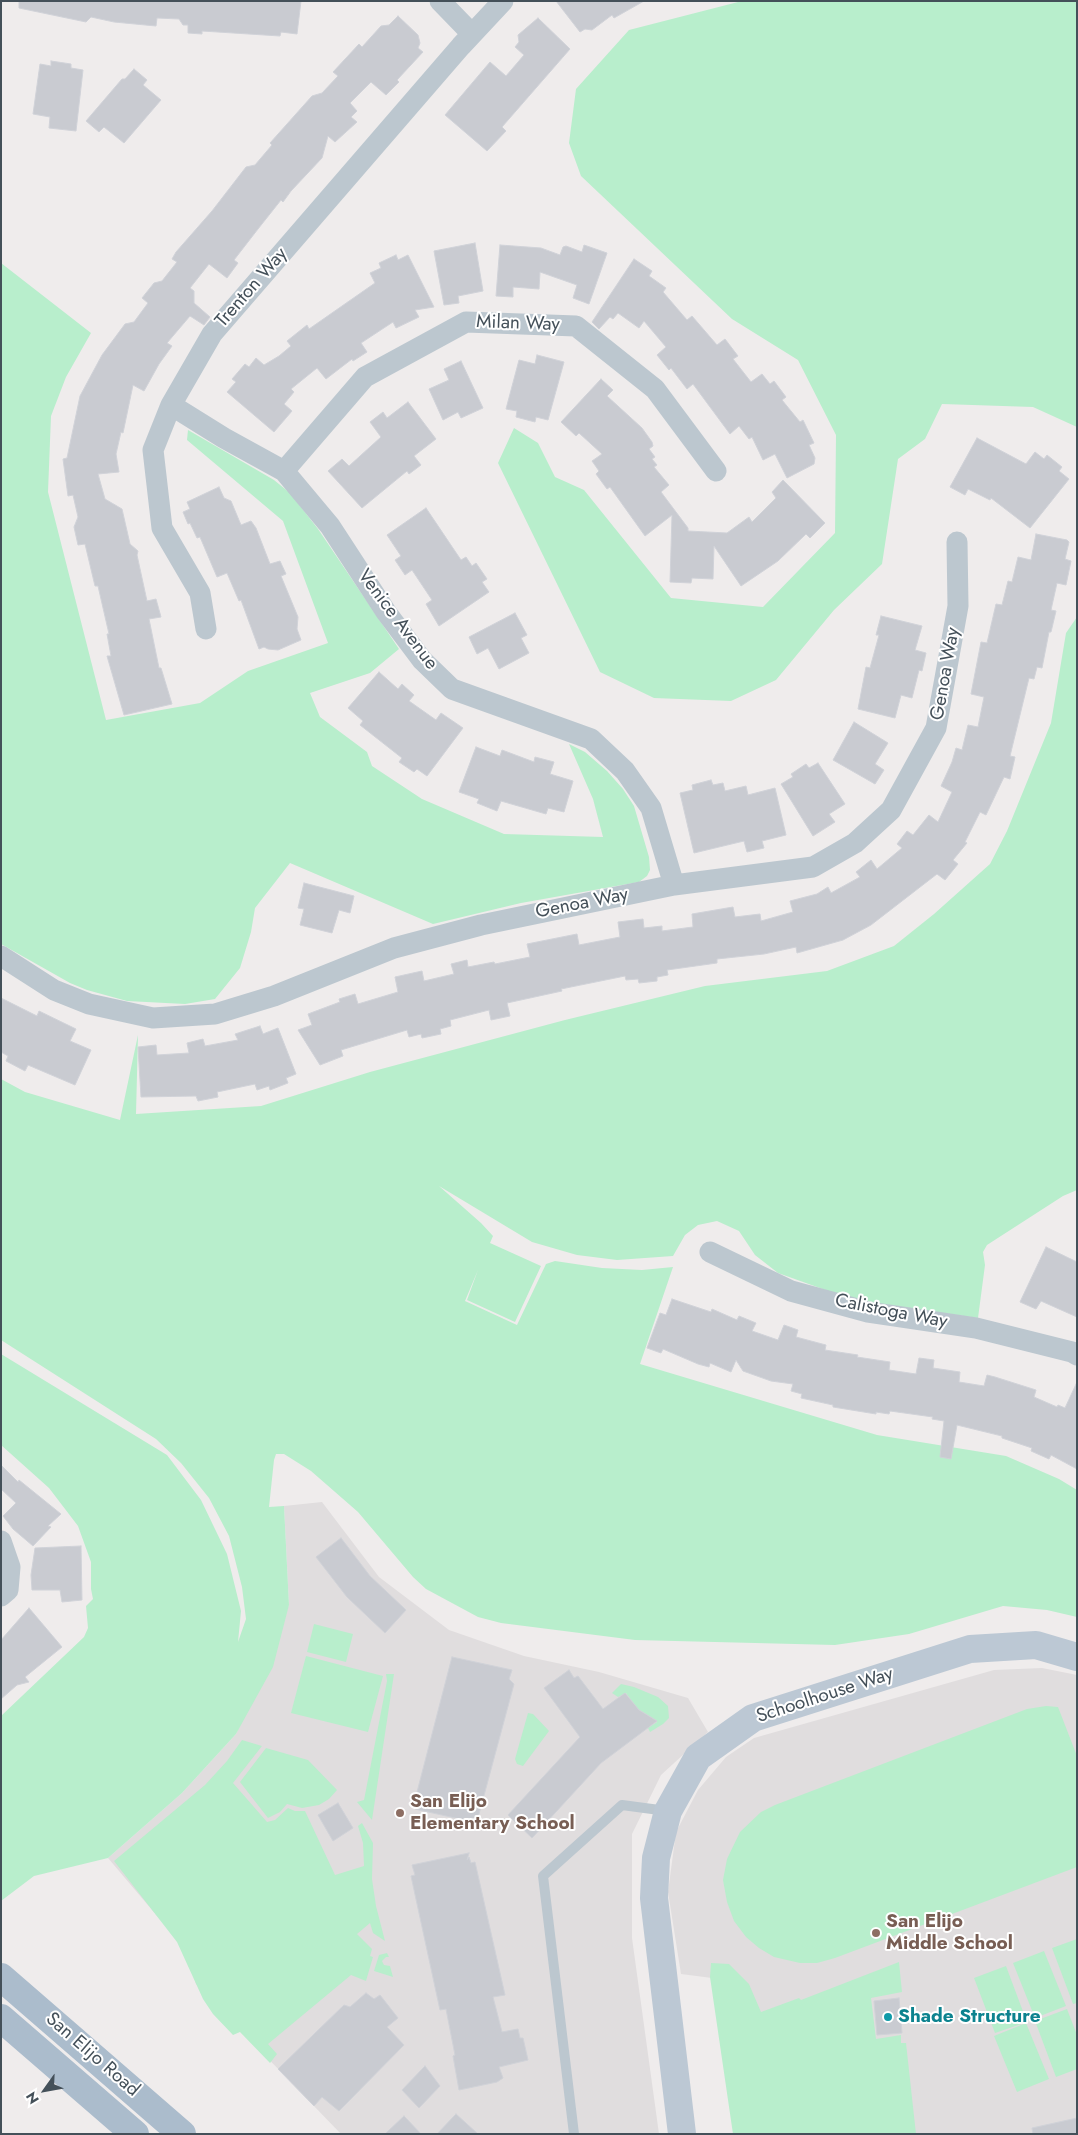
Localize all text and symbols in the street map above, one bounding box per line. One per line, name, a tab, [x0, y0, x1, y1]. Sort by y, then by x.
street label: Trenton Way	[211, 243, 293, 333]
street label: Milan Way	[476, 311, 560, 337]
street label: Venice Avenue	[352, 565, 442, 675]
street label: Genoa Way	[927, 626, 965, 722]
street label: Genoa Way	[534, 884, 630, 924]
street label: Calistoga Way	[833, 1290, 949, 1334]
street label: Schoolhouse Way	[754, 1663, 896, 1729]
place label: San Elijo Elementary School	[410, 1791, 575, 1835]
marker: San Elijo Elementary School	[394, 1807, 406, 1819]
place label: San Elijo Middle School	[886, 1911, 1013, 1955]
marker: San Elijo Middle School	[870, 1927, 882, 1939]
place label: Shade Structure	[898, 2006, 1041, 2028]
street label: San Elijo Road	[40, 2008, 144, 2102]
marker: Shade Structure	[882, 2011, 894, 2023]
north arrow	[20, 2065, 70, 2115]
text: N	[21, 2088, 44, 2108]

